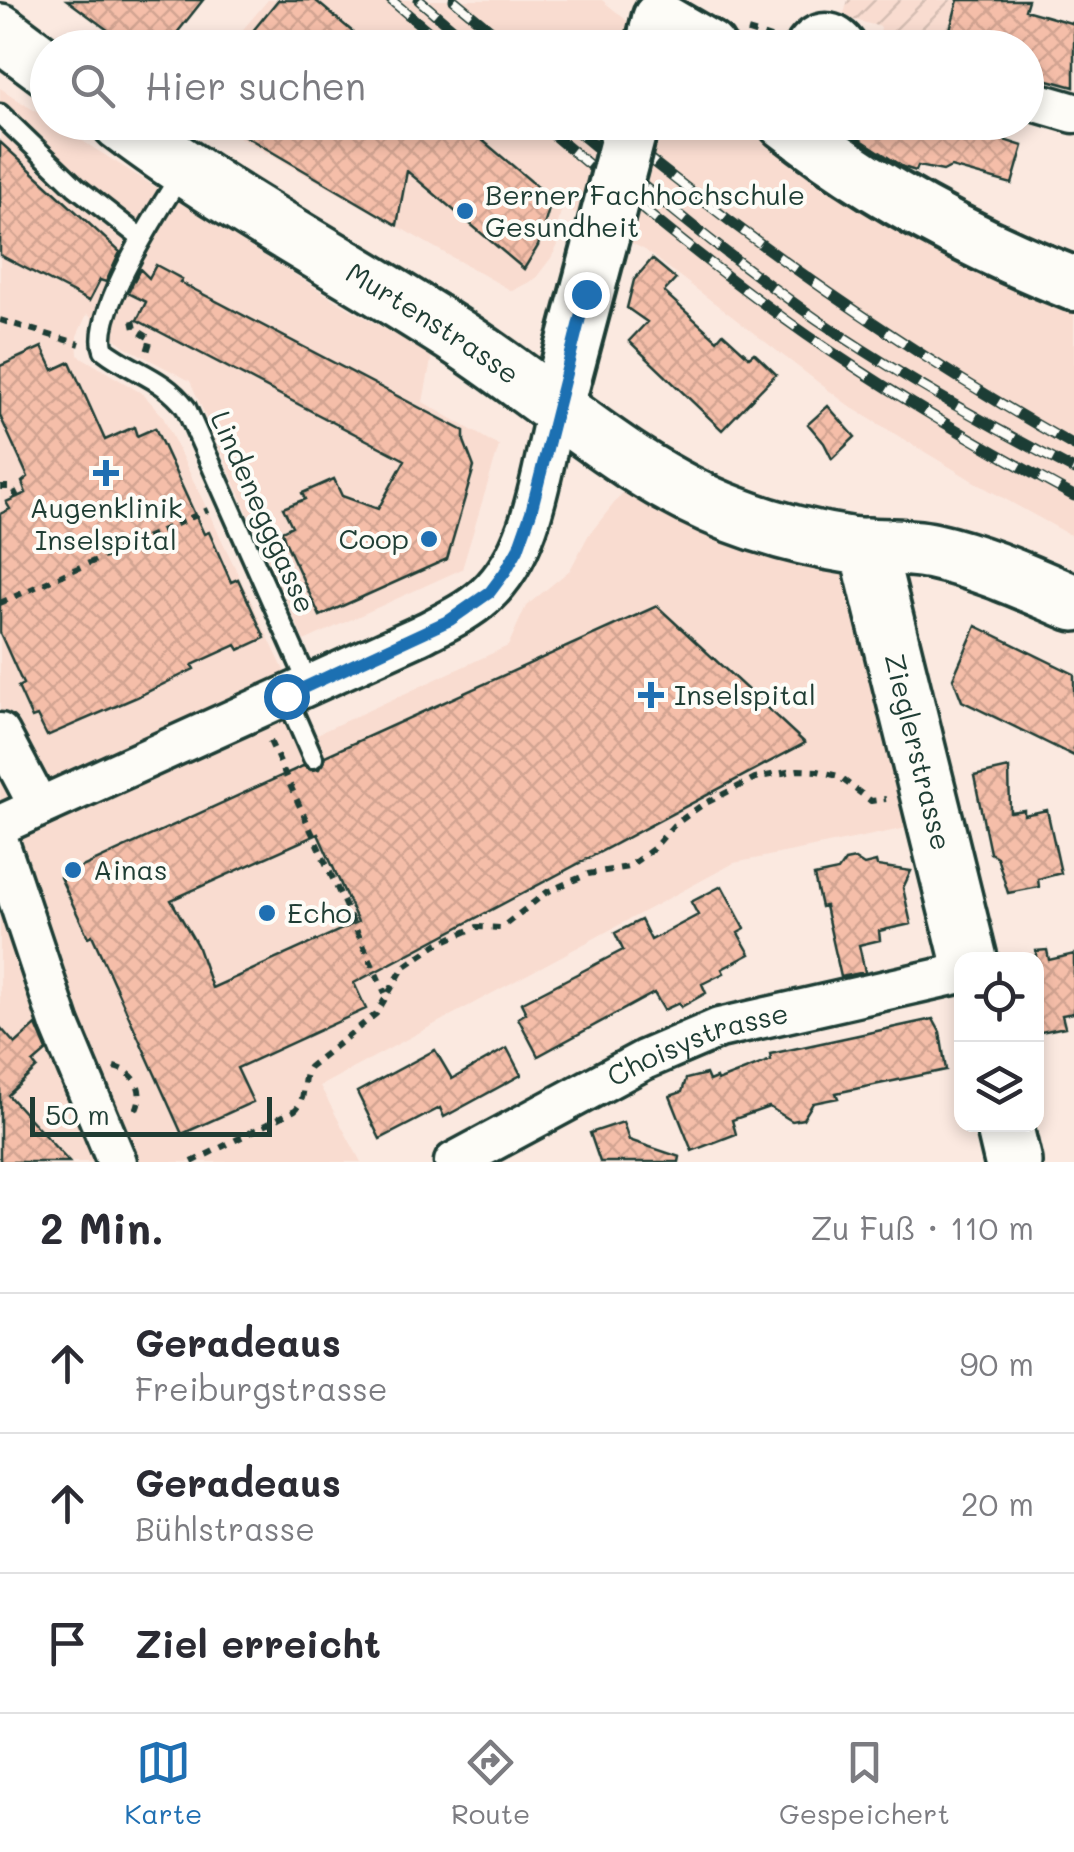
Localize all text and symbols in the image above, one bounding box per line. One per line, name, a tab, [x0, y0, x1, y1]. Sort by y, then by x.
search box	[30, 30, 1044, 140]
icon: search	[65, 58, 120, 113]
text: Hier suchen	[145, 60, 366, 110]
place label: Berner Fachhochschule Gesundheit	[485, 176, 805, 244]
marker: Berner Fachhochschule Gesundheit	[454, 200, 476, 222]
street label: Murtenstrasse	[340, 254, 527, 391]
route end	[564, 272, 610, 318]
street label: Lindenegggasse	[203, 405, 325, 618]
marker: Augenklinik Inselspital	[93, 460, 119, 486]
place label: Augenklinik Inselspital	[29, 489, 183, 557]
place label: Coop	[339, 520, 409, 556]
marker: Coop	[418, 528, 440, 550]
street label: Zieglerstrasse	[877, 649, 960, 854]
route start	[264, 674, 310, 720]
place label: Inselspital	[674, 676, 816, 712]
marker: Inselspital	[638, 682, 664, 708]
place label: Ainas	[93, 851, 168, 887]
marker: Ainas	[62, 859, 84, 881]
place label: Echo	[287, 894, 352, 930]
marker: Echo	[256, 902, 278, 924]
map controls	[954, 952, 1044, 1132]
button: locate	[954, 952, 1044, 1042]
street label: Choisystrasse	[600, 994, 791, 1094]
button: layers	[954, 1042, 1044, 1132]
scale bar	[30, 1092, 272, 1136]
text: 50 m	[45, 1096, 110, 1132]
text: 2 Min.	[40, 1200, 164, 1255]
text: Zu Fuß · 110 m	[811, 1206, 1034, 1248]
text: Geradeaus	[135, 1317, 341, 1367]
icon: ahead	[40, 1336, 95, 1391]
text: 90 m	[960, 1342, 1034, 1384]
text: Freiburgstrasse	[135, 1367, 388, 1409]
text: Geradeaus	[135, 1457, 341, 1507]
icon: ahead	[40, 1476, 95, 1531]
text: 20 m	[961, 1482, 1034, 1524]
text: Bühlstrasse	[135, 1507, 315, 1549]
icon: arrive	[40, 1616, 95, 1671]
text: Ziel erreicht	[135, 1618, 381, 1668]
tab: Karte	[124, 1735, 202, 1831]
tab: Route	[451, 1735, 530, 1831]
tab: Gespeichert	[779, 1735, 950, 1831]

